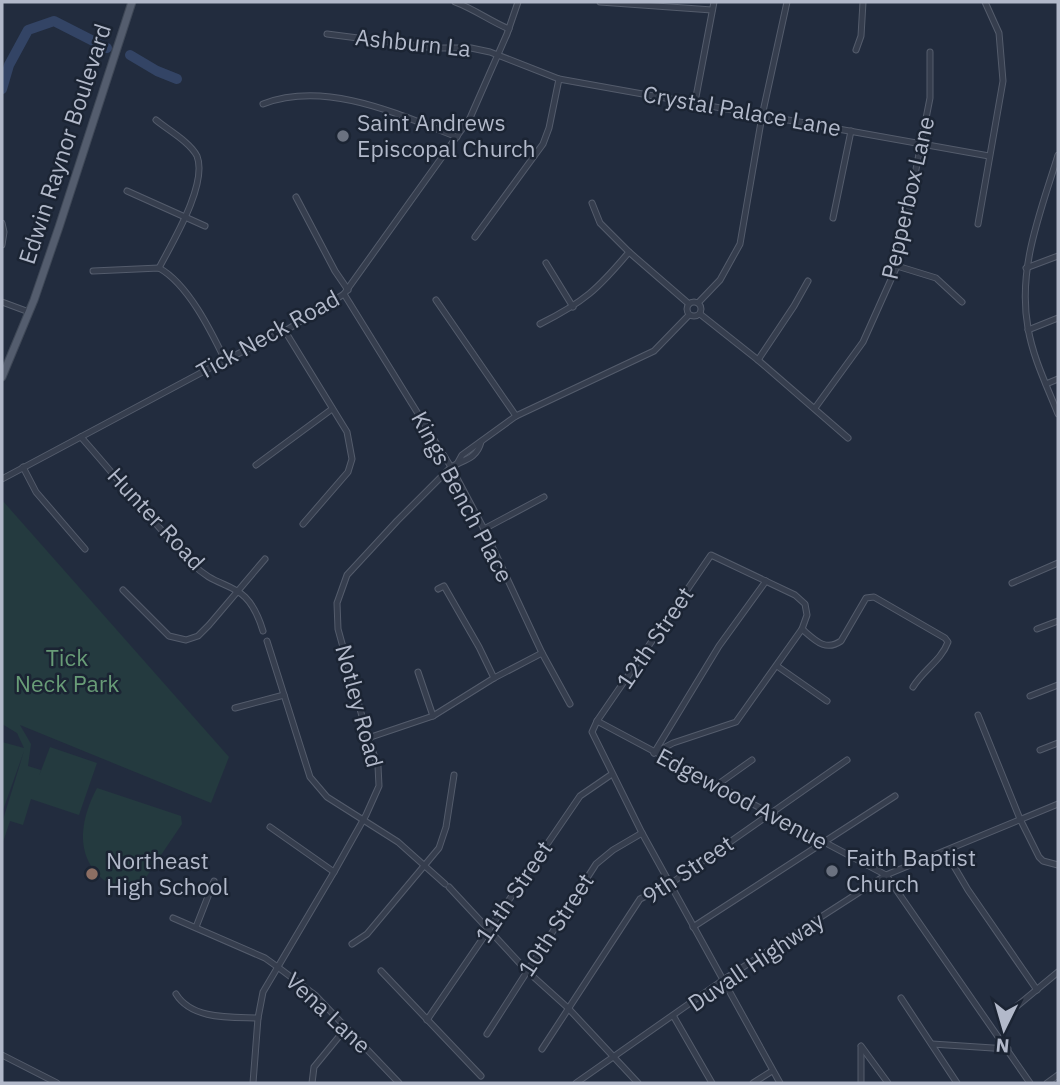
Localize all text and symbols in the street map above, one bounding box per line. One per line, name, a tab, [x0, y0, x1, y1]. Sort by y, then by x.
street label: Edwin Raynor Boulevard	[11, 20, 117, 268]
street label: Ashburn La	[354, 21, 472, 63]
street label: Crystal Palace Lane	[641, 78, 844, 142]
place label: Saint Andrews Episcopal Church	[357, 107, 536, 163]
street label: Pepperbox Lane	[874, 113, 940, 282]
marker: Saint Andrews Episcopal Church	[335, 128, 351, 144]
street label: Tick Neck Road	[191, 282, 344, 386]
street label: Kings Bench Place	[405, 406, 521, 587]
street label: Hunter Road	[102, 461, 212, 576]
street label: 12th Street	[609, 580, 699, 694]
street label: Notley Road	[329, 641, 391, 770]
park label: Tick Neck Park	[15, 642, 119, 698]
street label: Edgewood Avenue	[652, 740, 833, 856]
street label: 9th Street	[636, 828, 739, 911]
street label: 11th Street	[468, 834, 558, 948]
place label: Faith Baptist Church	[846, 842, 976, 898]
place label: Northeast High School	[106, 845, 229, 901]
marker: Faith Baptist Church	[824, 863, 840, 879]
marker: Northeast High School	[84, 866, 100, 882]
street label: 10th Street	[511, 867, 600, 982]
street label: Duvall Highway	[682, 904, 830, 1018]
street label: Vena Lane	[280, 965, 378, 1059]
north arrow	[969, 994, 1039, 1064]
text: N	[995, 1033, 1010, 1058]

